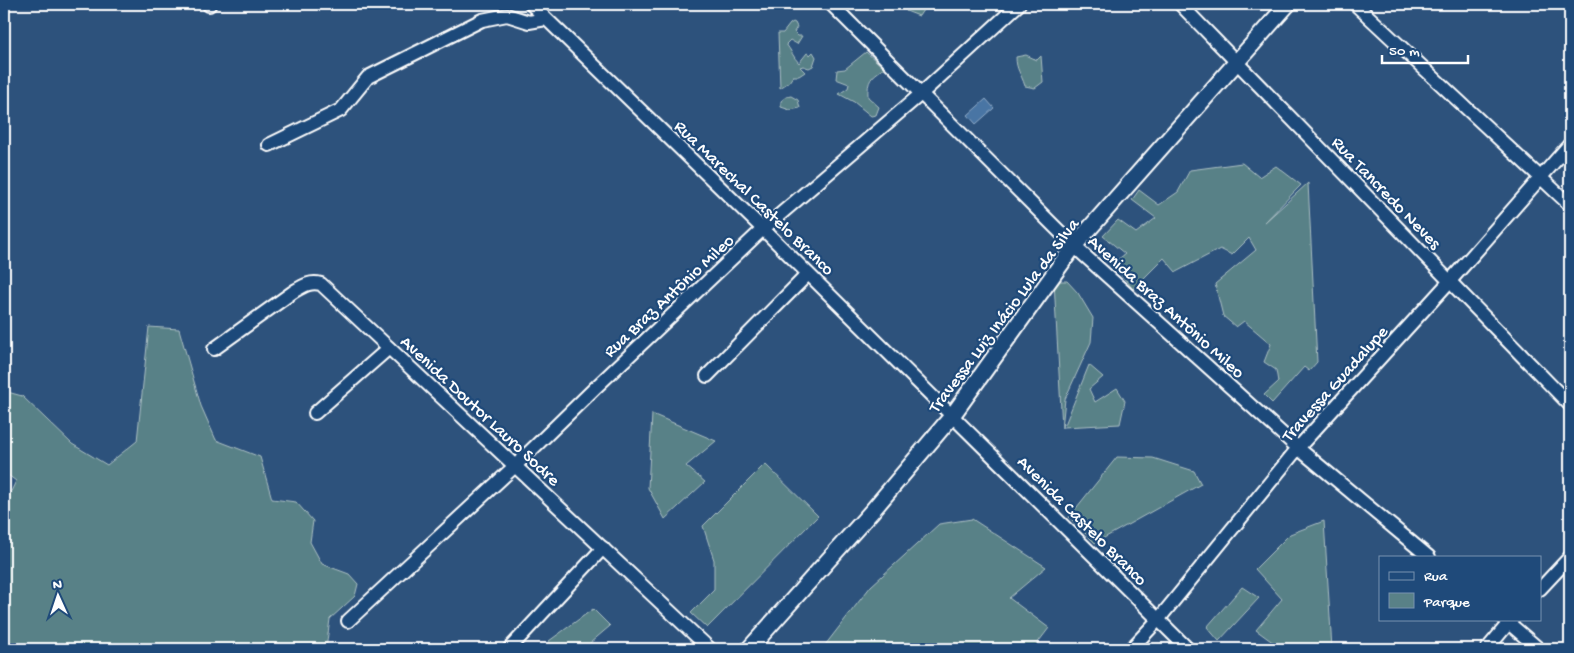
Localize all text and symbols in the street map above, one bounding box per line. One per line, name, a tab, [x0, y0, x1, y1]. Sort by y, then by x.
scale bar	[1382, 32, 1468, 64]
text: 50 m	[1389, 43, 1420, 61]
street label: Rua Marechal Castelo Branco	[669, 117, 838, 281]
street label: Rua Tancredo Neves	[1326, 133, 1445, 255]
street label: Travessa Luiz Inácio Lula da Silva	[924, 214, 1086, 419]
street label: Rua Braz Antônio Mileo	[600, 231, 739, 363]
street label: Avenida Braz Antônio Mileo	[1083, 232, 1248, 384]
street label: Travessa Guadalupe	[1278, 322, 1394, 448]
street label: Avenida Doutor Lauro Sodre	[395, 332, 564, 492]
street label: Avenida Castelo Branco	[1012, 452, 1151, 591]
legend	[1379, 556, 1542, 620]
text: Rua	[1424, 568, 1448, 586]
north arrow	[32, 570, 82, 620]
text: N	[52, 577, 62, 594]
text: Parque	[1423, 594, 1470, 612]

